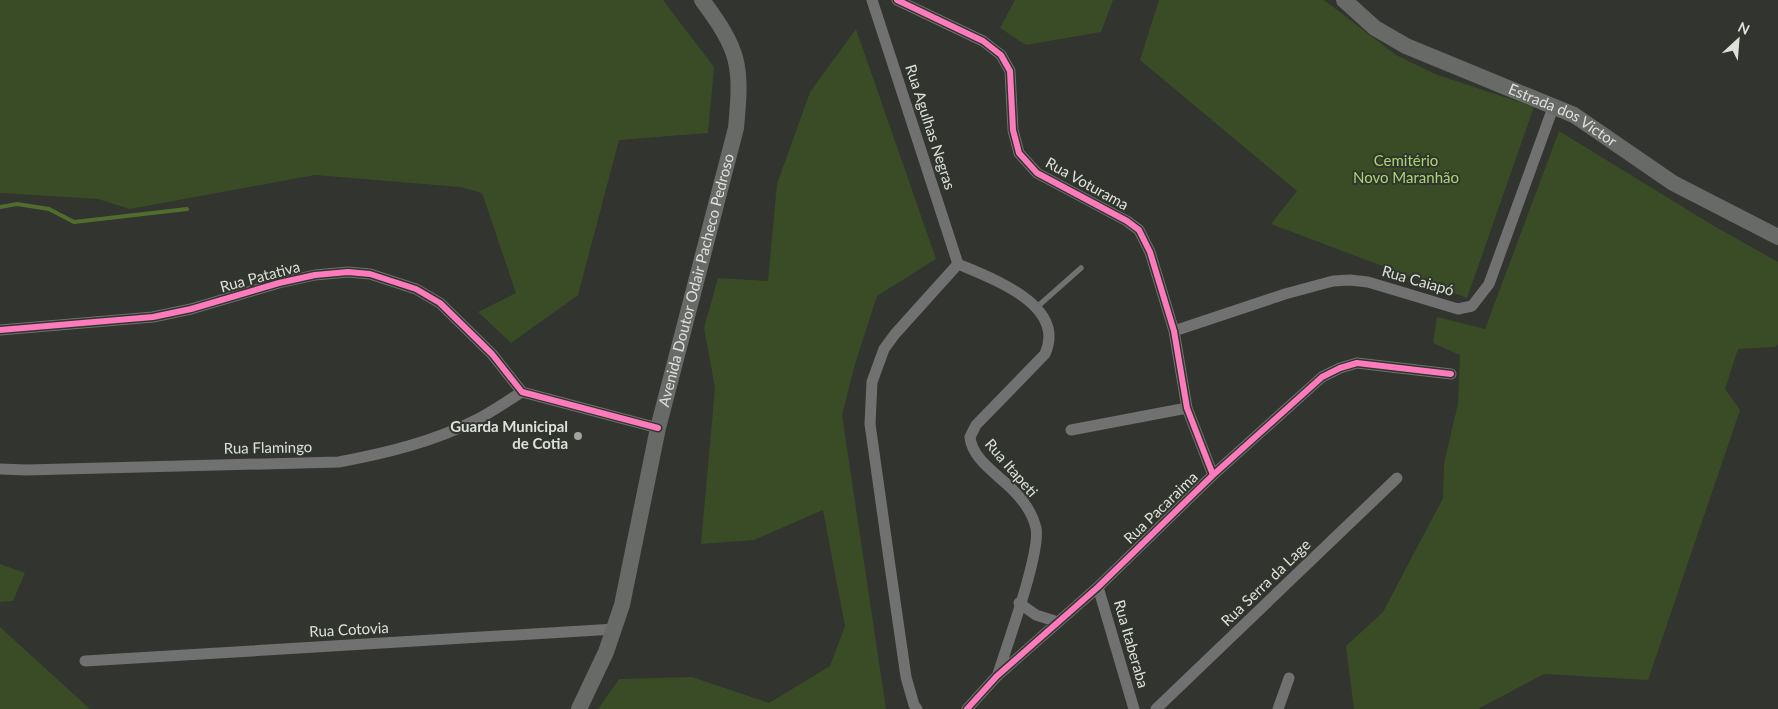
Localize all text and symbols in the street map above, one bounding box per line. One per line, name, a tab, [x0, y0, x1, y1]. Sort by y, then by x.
north arrow	[1713, 15, 1763, 65]
text: N	[1735, 18, 1752, 38]
street label: Rua Agulhas Negras	[902, 62, 960, 192]
street label: Estrada dos Victor	[1506, 79, 1621, 150]
street label: Avenida Doutor Odair Pacheco Pedroso	[654, 151, 737, 409]
park label: Cemitério Novo Maranhão	[1353, 151, 1459, 186]
street label: Rua Voturama	[1043, 153, 1132, 213]
street label: Rua Patativa	[218, 257, 302, 295]
street label: Rua Caiapó	[1380, 261, 1456, 299]
place label: Guarda Municipal de Cotia	[450, 417, 568, 452]
marker: Guarda Municipal de Cotia	[572, 430, 584, 442]
street label: Rua Itapeti	[982, 435, 1042, 500]
street label: Rua Flamingo	[224, 437, 312, 457]
street label: Rua Pacaraima	[1120, 468, 1201, 547]
street label: Rua Serra da Lage	[1217, 535, 1314, 630]
street label: Rua Itaberaba	[1111, 598, 1153, 690]
street label: Rua Cotovia	[309, 618, 389, 640]

